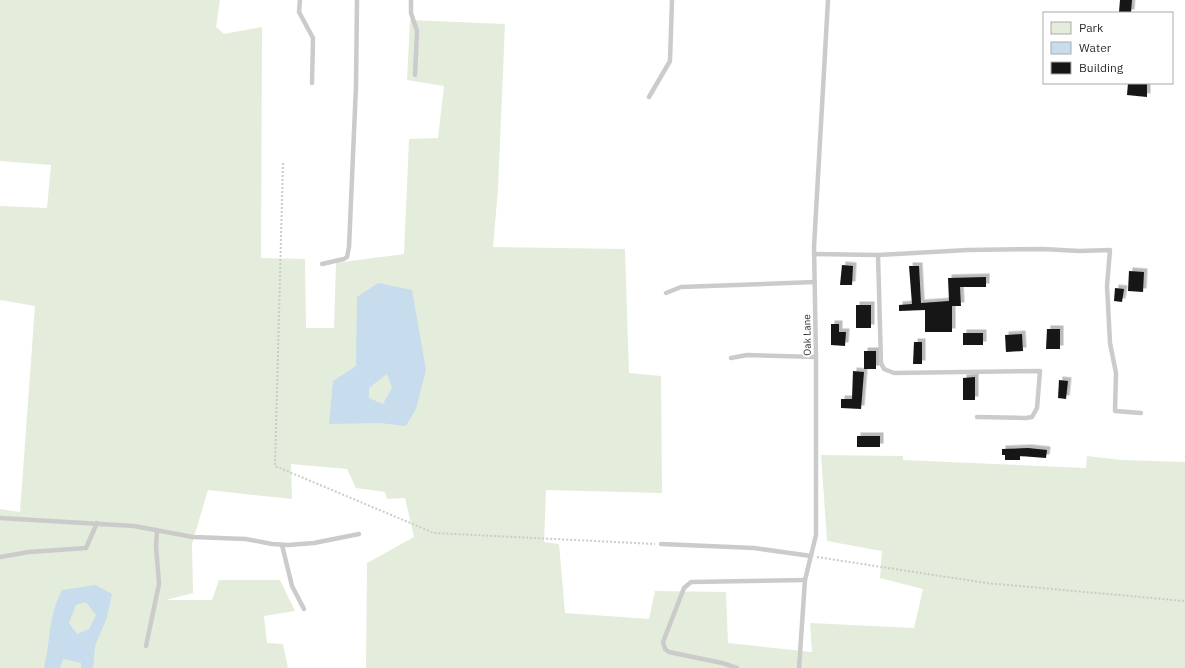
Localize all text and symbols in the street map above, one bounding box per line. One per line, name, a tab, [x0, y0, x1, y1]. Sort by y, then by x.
legend	[1043, 12, 1173, 84]
text: Park	[1079, 20, 1104, 35]
text: Water	[1079, 40, 1112, 55]
text: Building	[1079, 60, 1124, 75]
street label: Oak Lane	[800, 314, 814, 356]

